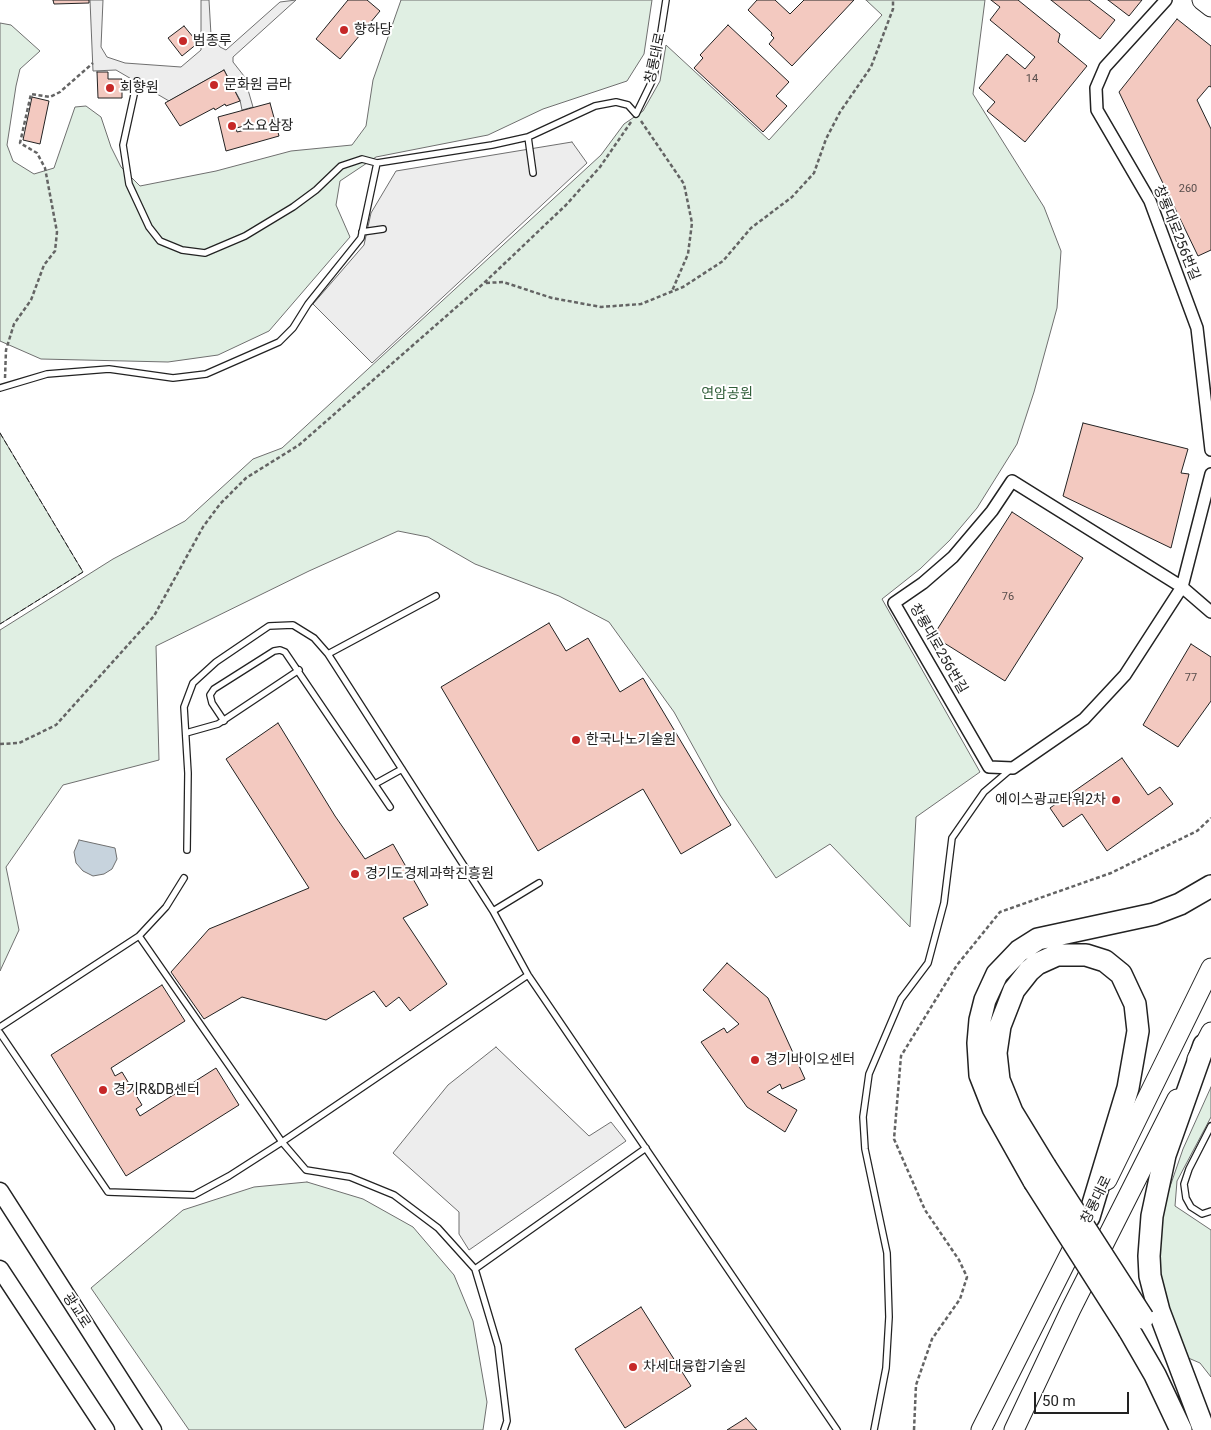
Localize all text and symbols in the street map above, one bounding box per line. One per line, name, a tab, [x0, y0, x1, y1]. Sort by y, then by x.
place label: 향하당	[354, 22, 393, 38]
marker: 향하당	[338, 24, 350, 36]
street label: 창룡대로	[642, 31, 670, 85]
place label: 범종루	[193, 33, 232, 49]
marker: 범종루	[177, 35, 189, 47]
house number: 14	[1026, 72, 1038, 86]
place label: 문화원 금라	[224, 77, 292, 93]
marker: 문화원 금라	[208, 79, 220, 91]
place label: 회향원	[120, 80, 159, 96]
marker: 회향원	[104, 82, 116, 94]
place label: 소요삼장	[242, 118, 294, 134]
marker: 소요삼장	[226, 120, 238, 132]
house number: 260	[1179, 182, 1197, 196]
street label: 창룡대로256번길	[1149, 183, 1203, 283]
park label: 연암공원	[701, 386, 753, 402]
house number: 76	[1002, 590, 1014, 604]
street label: 창룡대로256번길	[906, 601, 970, 697]
house number: 77	[1185, 671, 1197, 685]
place label: 한국나노기술원	[586, 732, 676, 748]
marker: 한국나노기술원	[570, 734, 582, 746]
place label: 에이스광교타워2차	[995, 792, 1106, 808]
marker: 에이스광교타워2차	[1110, 794, 1122, 806]
place label: 경기도경제과학진흥원	[365, 866, 494, 882]
marker: 경기도경제과학진흥원	[349, 868, 361, 880]
place label: 경기바이오센터	[765, 1052, 855, 1068]
marker: 경기바이오센터	[749, 1054, 761, 1066]
place label: 경기R&DB센터	[113, 1082, 200, 1098]
marker: 경기R&DB센터	[97, 1084, 109, 1096]
street label: 창룡대로	[1078, 1173, 1116, 1227]
street label: 광교로	[58, 1290, 94, 1332]
place label: 차세대융합기술원	[643, 1359, 746, 1375]
marker: 차세대융합기술원	[627, 1361, 639, 1373]
scale bar	[1036, 1382, 1131, 1414]
text: 50 m	[1042, 1392, 1076, 1410]

